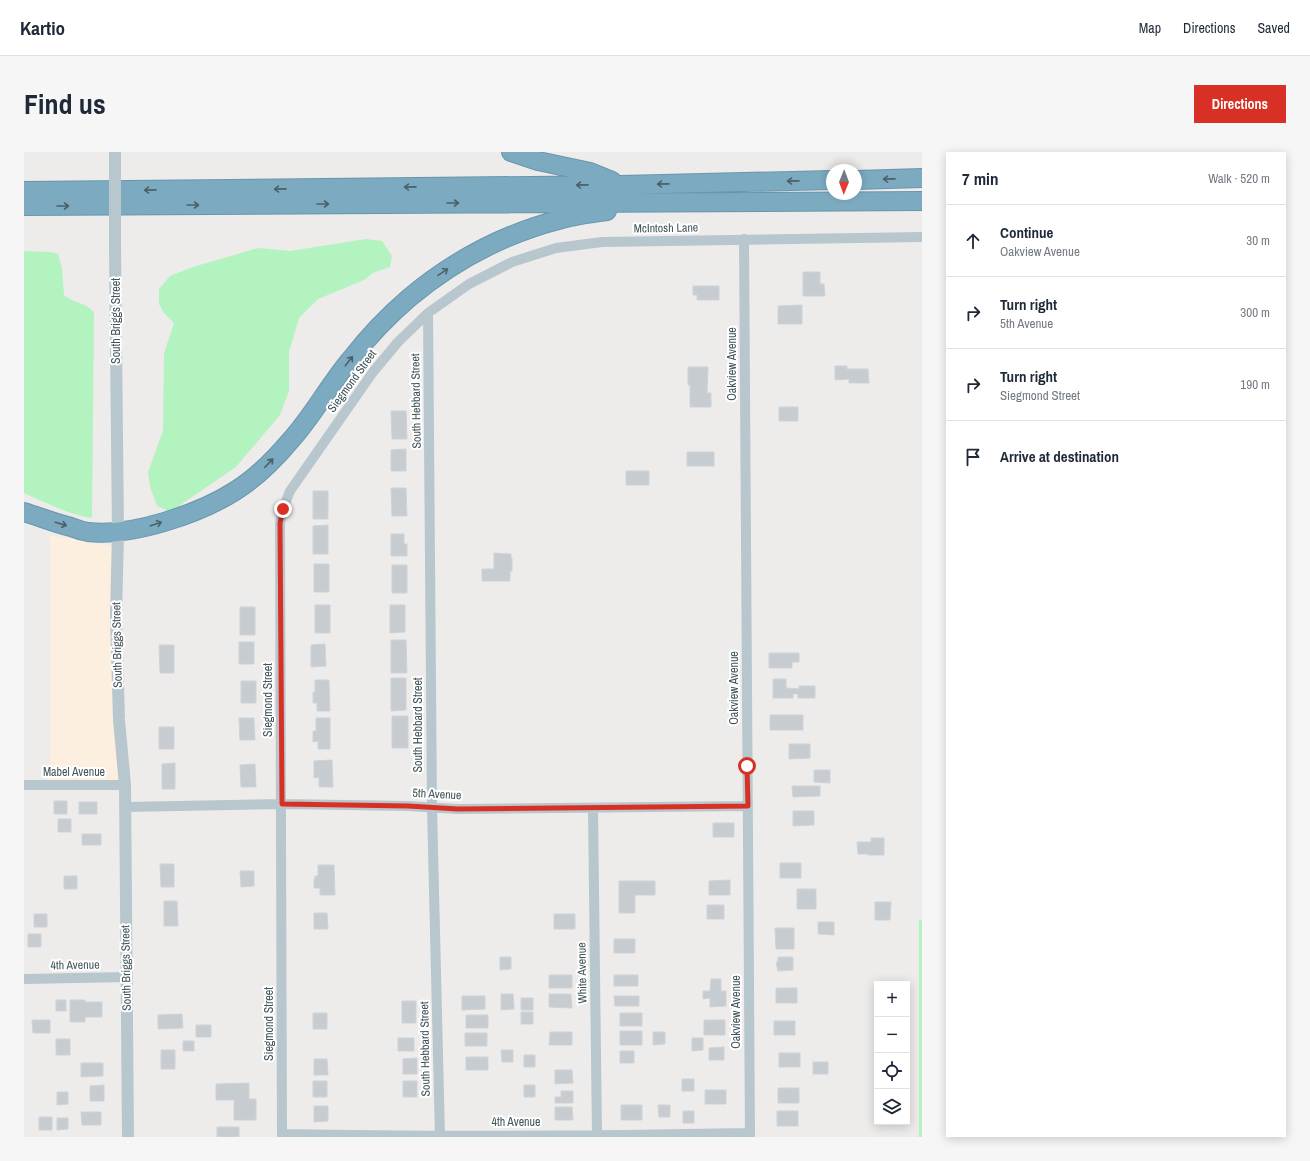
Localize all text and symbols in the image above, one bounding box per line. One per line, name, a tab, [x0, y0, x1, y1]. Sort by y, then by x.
text: Kartio	[20, 15, 65, 41]
text: Map	[1139, 19, 1161, 37]
text: Directions	[1183, 19, 1235, 37]
text: Saved	[1257, 19, 1290, 37]
text: Find us	[24, 85, 106, 123]
button: Directions	[1194, 85, 1286, 123]
north arrow	[826, 164, 862, 200]
text: 7 min	[962, 167, 998, 190]
text: Walk · 520 m	[1208, 170, 1270, 187]
one-way arrow	[883, 175, 896, 183]
one-way arrow	[787, 177, 800, 185]
one-way arrow	[657, 180, 670, 188]
one-way arrow	[576, 181, 589, 189]
one-way arrow	[404, 183, 417, 191]
one-way arrow	[274, 185, 287, 192]
one-way arrow	[144, 186, 157, 194]
one-way arrow	[446, 199, 459, 207]
one-way arrow	[316, 200, 329, 208]
one-way arrow	[186, 201, 199, 209]
one-way arrow	[56, 202, 69, 210]
street label: McIntosh Lane	[634, 219, 698, 237]
text: Continue	[1000, 222, 1053, 243]
icon: ahead	[962, 230, 984, 252]
text: 30 m	[1246, 232, 1270, 249]
text: Oakview Avenue	[1000, 243, 1080, 260]
one-way arrow	[437, 268, 448, 276]
street label: South Briggs Street	[108, 278, 124, 364]
text: Turn right	[1000, 294, 1057, 315]
icon: right	[962, 302, 984, 324]
text: 300 m	[1240, 304, 1270, 321]
text: 5th Avenue	[1000, 315, 1053, 332]
street label: Oakview Avenue	[724, 327, 740, 401]
street label: Siegmond Street	[324, 346, 380, 416]
street label: South Hebbard Street	[407, 353, 425, 449]
one-way arrow	[345, 356, 353, 367]
text: Turn right	[1000, 366, 1057, 387]
icon: right	[962, 374, 984, 396]
text: 190 m	[1240, 376, 1270, 393]
text: Siegmond Street	[1000, 387, 1080, 404]
icon: arrive	[962, 446, 984, 468]
text: Arrive at destination	[1000, 446, 1119, 467]
one-way arrow	[264, 458, 274, 468]
route end	[274, 500, 292, 518]
one-way arrow	[149, 520, 162, 527]
one-way arrow	[54, 521, 67, 528]
street label: South Briggs Street	[108, 602, 126, 688]
street label: Oakview Avenue	[726, 651, 742, 725]
street label: Siegmond Street	[260, 663, 276, 737]
street label: South Hebbard Street	[410, 677, 426, 773]
route start	[738, 757, 756, 775]
street label: Mabel Avenue	[43, 764, 105, 780]
street label: 5th Avenue	[412, 785, 462, 803]
street label: South Briggs Street	[117, 925, 135, 1011]
street label: White Avenue	[573, 942, 591, 1004]
street label: 4th Avenue	[50, 957, 100, 973]
street label: Oakview Avenue	[728, 975, 744, 1049]
map controls	[874, 981, 910, 1125]
button: +	[874, 981, 910, 1017]
street label: Siegmond Street	[261, 987, 277, 1061]
street label: South Hebbard Street	[416, 1001, 434, 1097]
button: −	[874, 1017, 910, 1053]
button: locate	[874, 1053, 910, 1089]
button: layers	[874, 1089, 910, 1125]
street label: 4th Avenue	[491, 1114, 541, 1130]

